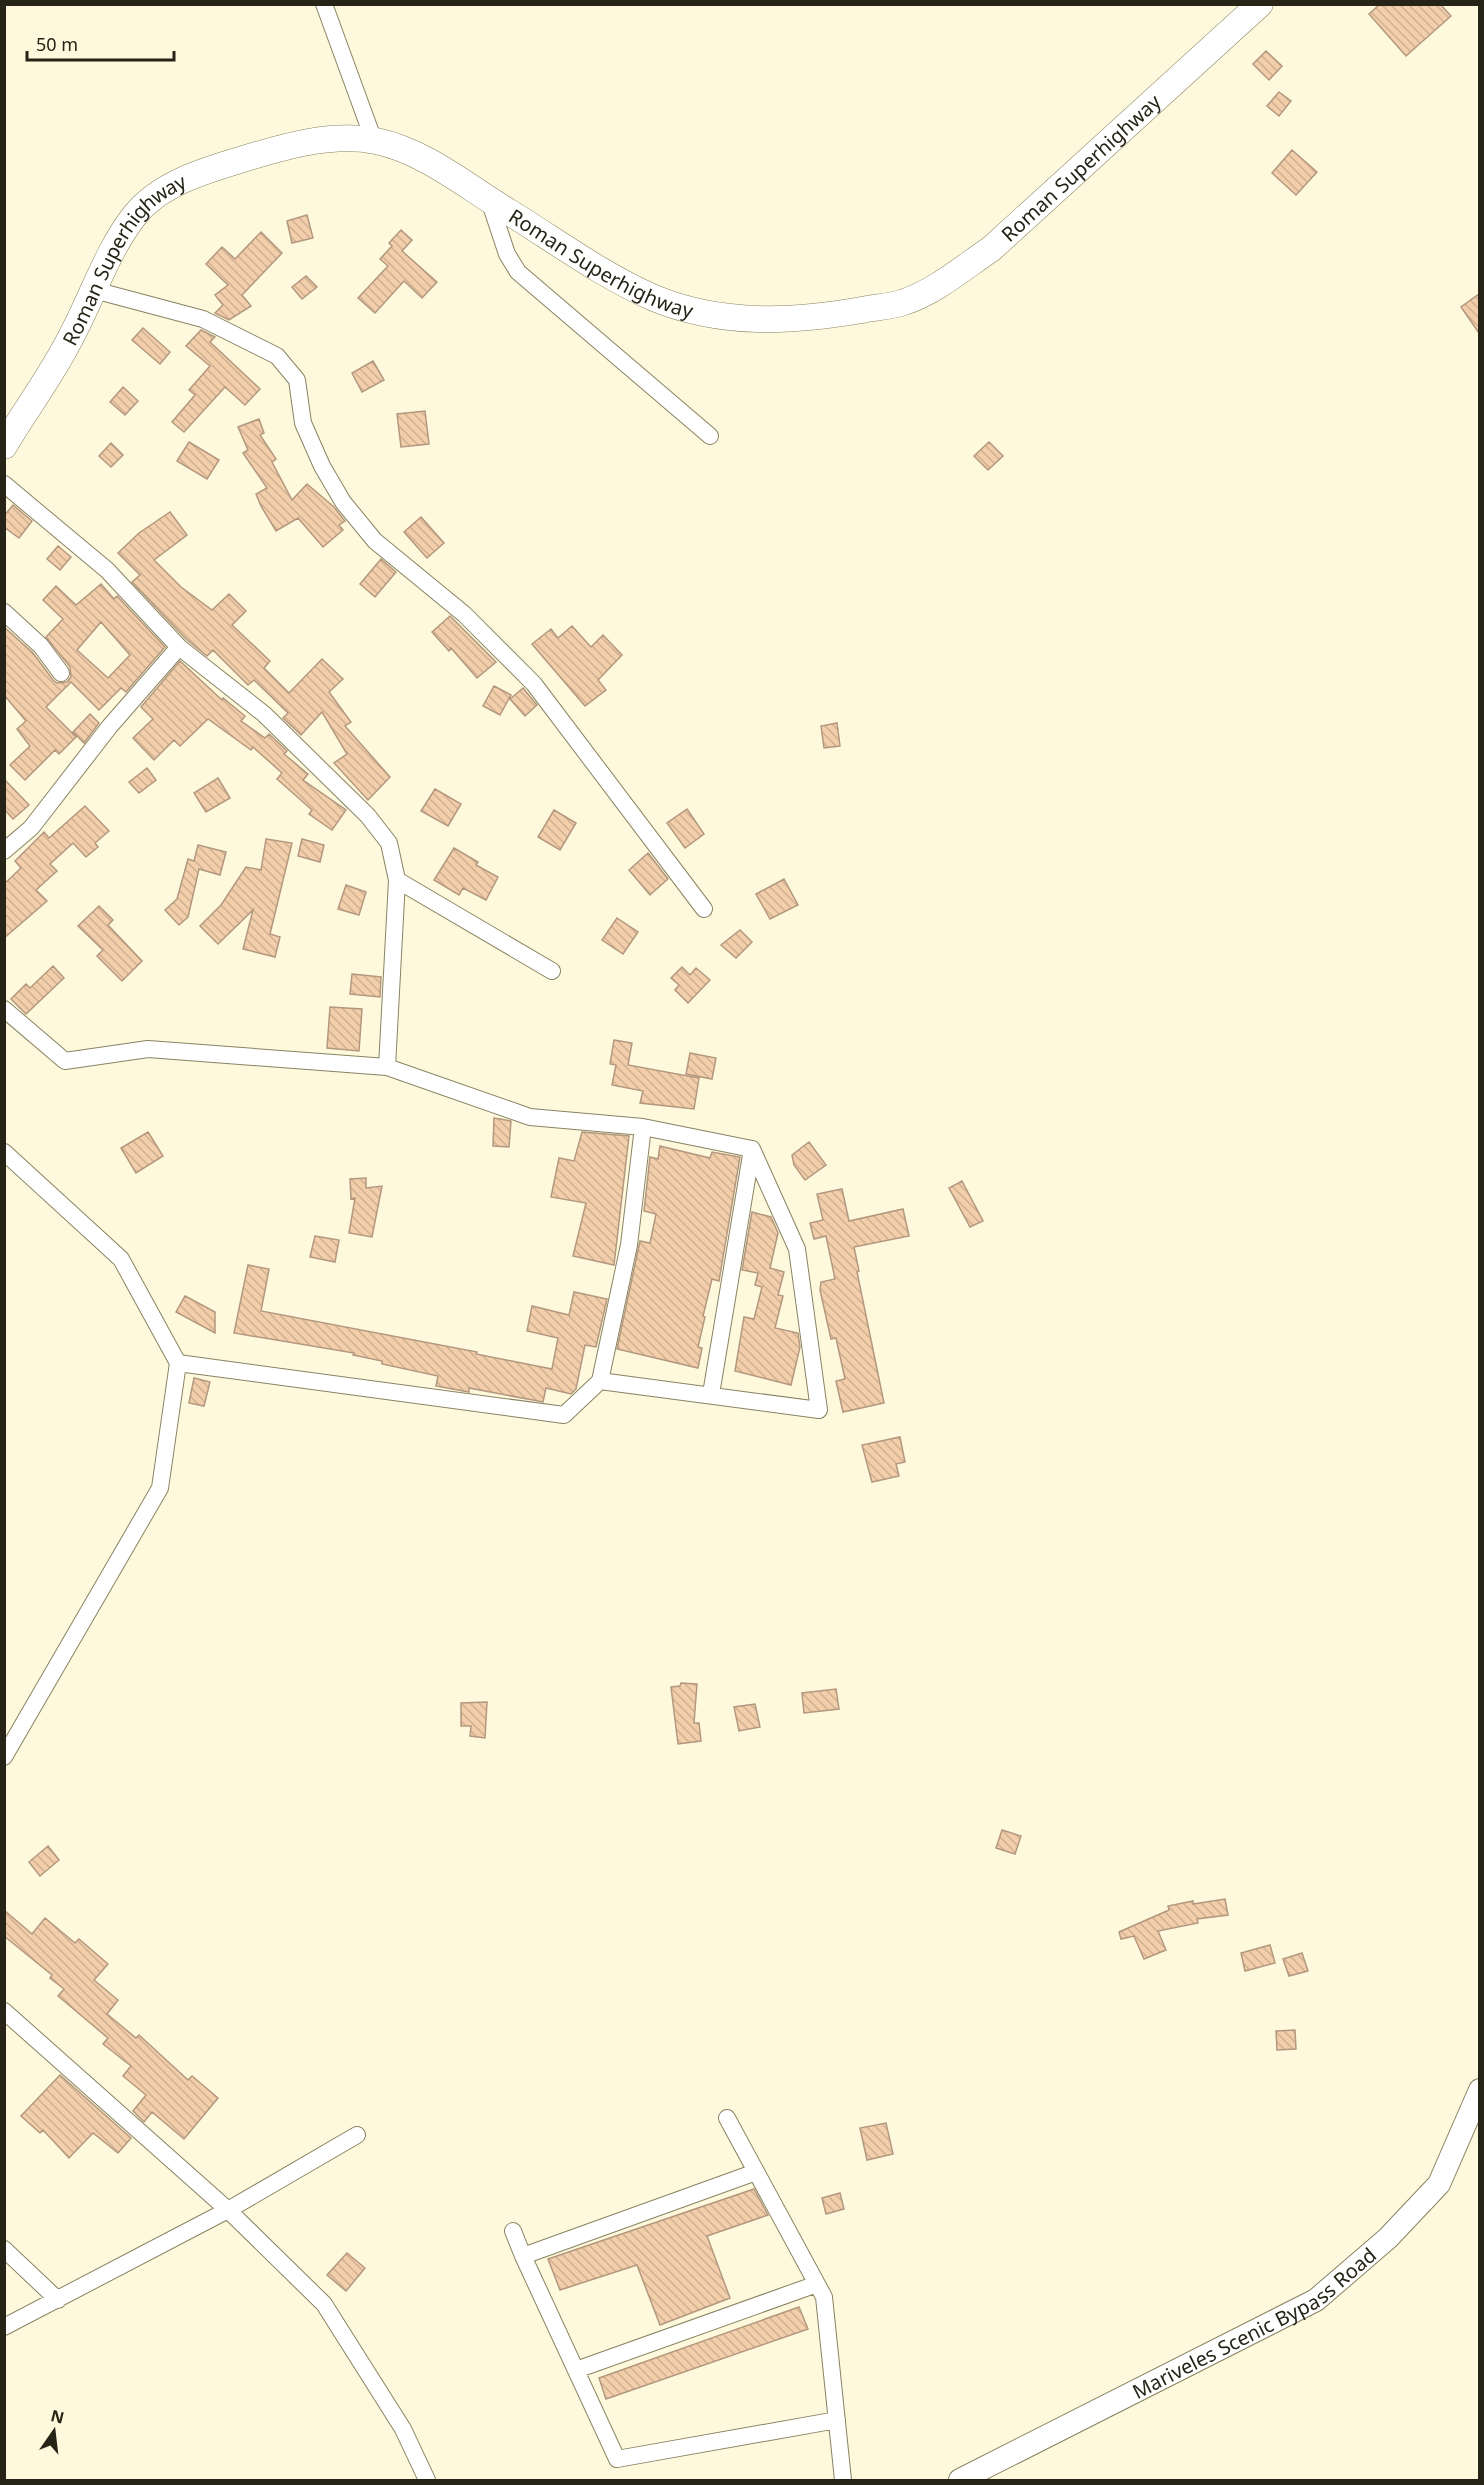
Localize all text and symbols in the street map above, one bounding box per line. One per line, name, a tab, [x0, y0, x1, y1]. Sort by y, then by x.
scale bar	[27, 24, 174, 62]
text: 50 m	[36, 32, 78, 56]
street label: Roman Superhighway	[995, 87, 1167, 247]
street label: Roman Superhighway	[56, 167, 191, 350]
street label: Roman Superhighway	[504, 202, 697, 324]
street label: Mariveles Scenic Bypass Road	[1127, 2241, 1381, 2404]
north arrow	[24, 2401, 84, 2461]
text: N	[49, 2404, 67, 2429]

